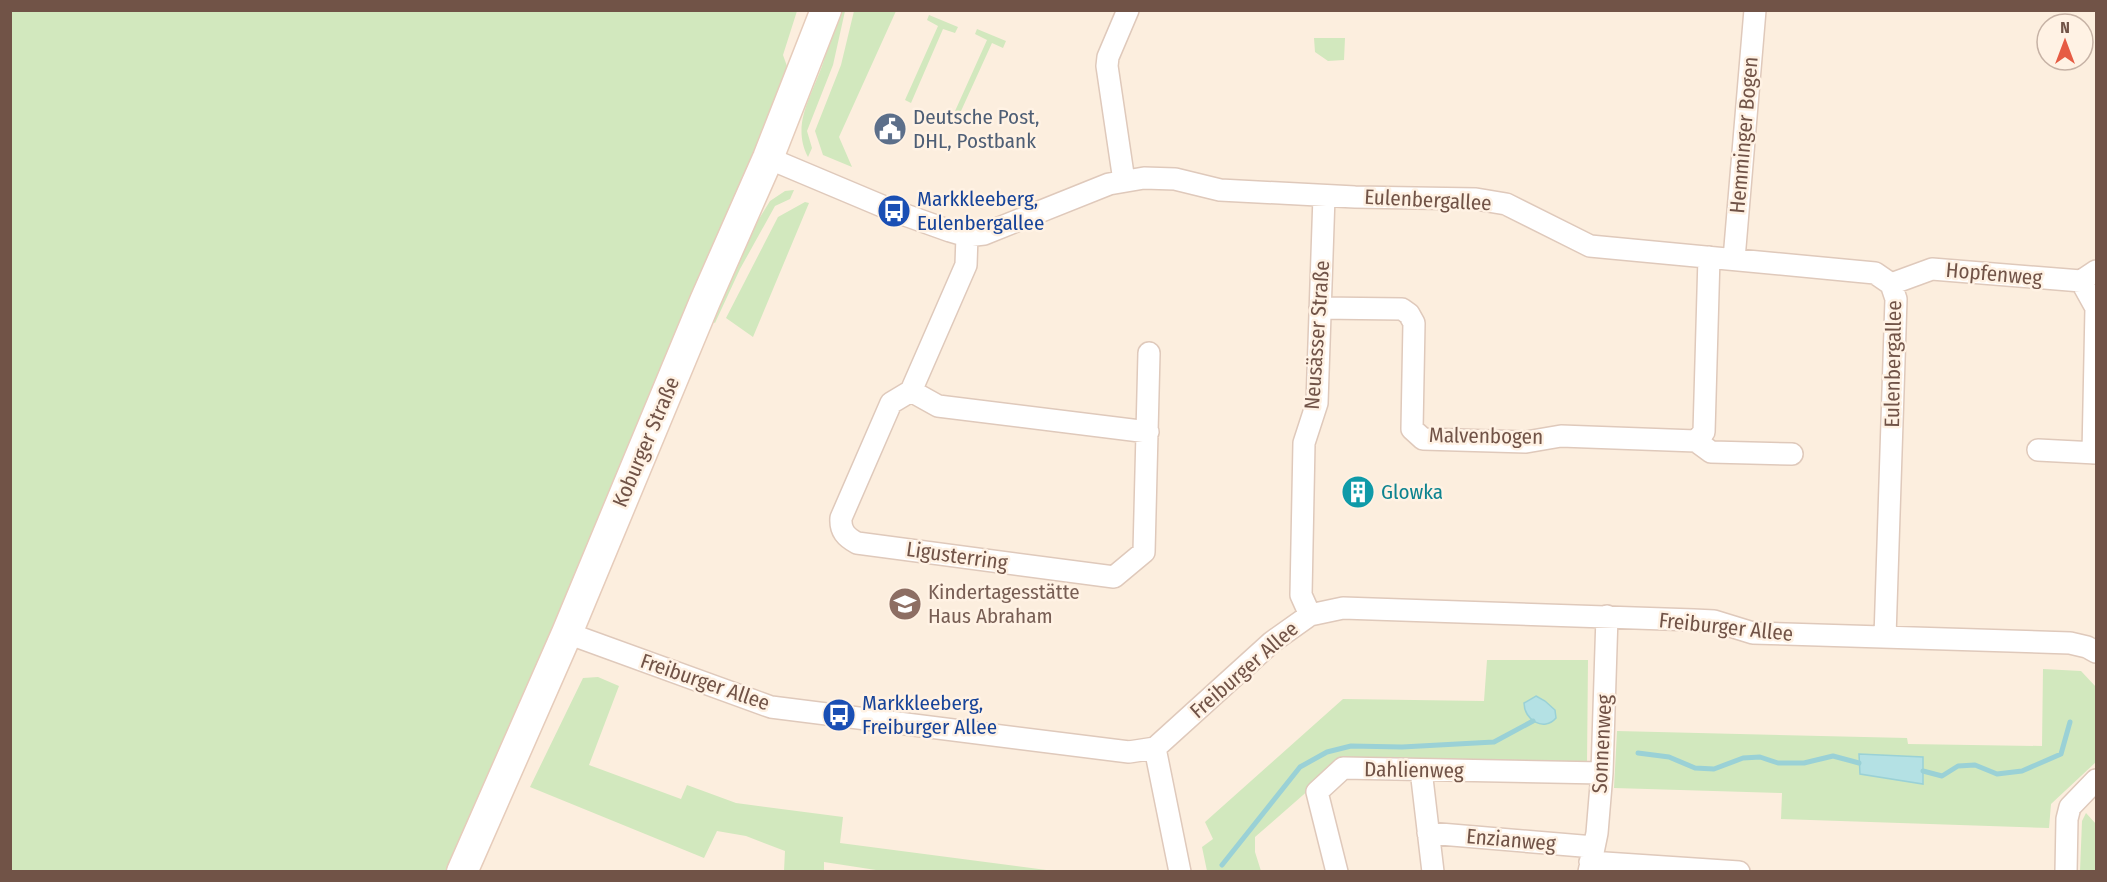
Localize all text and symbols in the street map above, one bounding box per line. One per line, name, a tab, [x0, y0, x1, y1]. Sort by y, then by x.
north arrow	[2035, 12, 2095, 72]
text: N	[2060, 18, 2070, 37]
street label: Hemminger Bogen	[1724, 55, 1764, 215]
place label: Deutsche Post, DHL, Postbank	[913, 104, 1039, 154]
public building icon: Deutsche Post, DHL, Postbank	[872, 111, 908, 147]
street label: Eulenbergallee	[1364, 184, 1492, 216]
place label: Markkleeberg, Eulenbergallee	[917, 186, 1044, 236]
bus stop icon: Markkleeberg, Eulenbergallee	[876, 193, 912, 229]
street label: Hopfenweg	[1945, 257, 2043, 291]
street label: Neusässer Straße	[1299, 260, 1335, 410]
street label: Eulenbergallee	[1879, 300, 1907, 428]
street label: Koburger Straße	[607, 373, 685, 511]
street label: Malvenbogen	[1429, 422, 1543, 450]
building icon: Glowka	[1340, 474, 1376, 510]
place label: Glowka	[1381, 479, 1443, 505]
street label: Ligusterring	[905, 536, 1009, 576]
place label: Kindertagesstätte Haus Abraham	[928, 579, 1080, 629]
school or university icon: Kindertagesstätte Haus Abraham	[887, 586, 923, 622]
street label: Freiburger Allee	[1658, 607, 1794, 647]
street label: Freiburger Allee	[1185, 616, 1303, 724]
street label: Freiburger Allee	[637, 648, 773, 716]
place label: Markkleeberg, Freiburger Allee	[862, 690, 997, 740]
street label: Sonnenweg	[1586, 694, 1618, 794]
bus stop icon: Markkleeberg, Freiburger Allee	[821, 697, 857, 733]
street label: Dahlienweg	[1364, 756, 1464, 784]
street label: Enzianweg	[1465, 823, 1557, 857]

